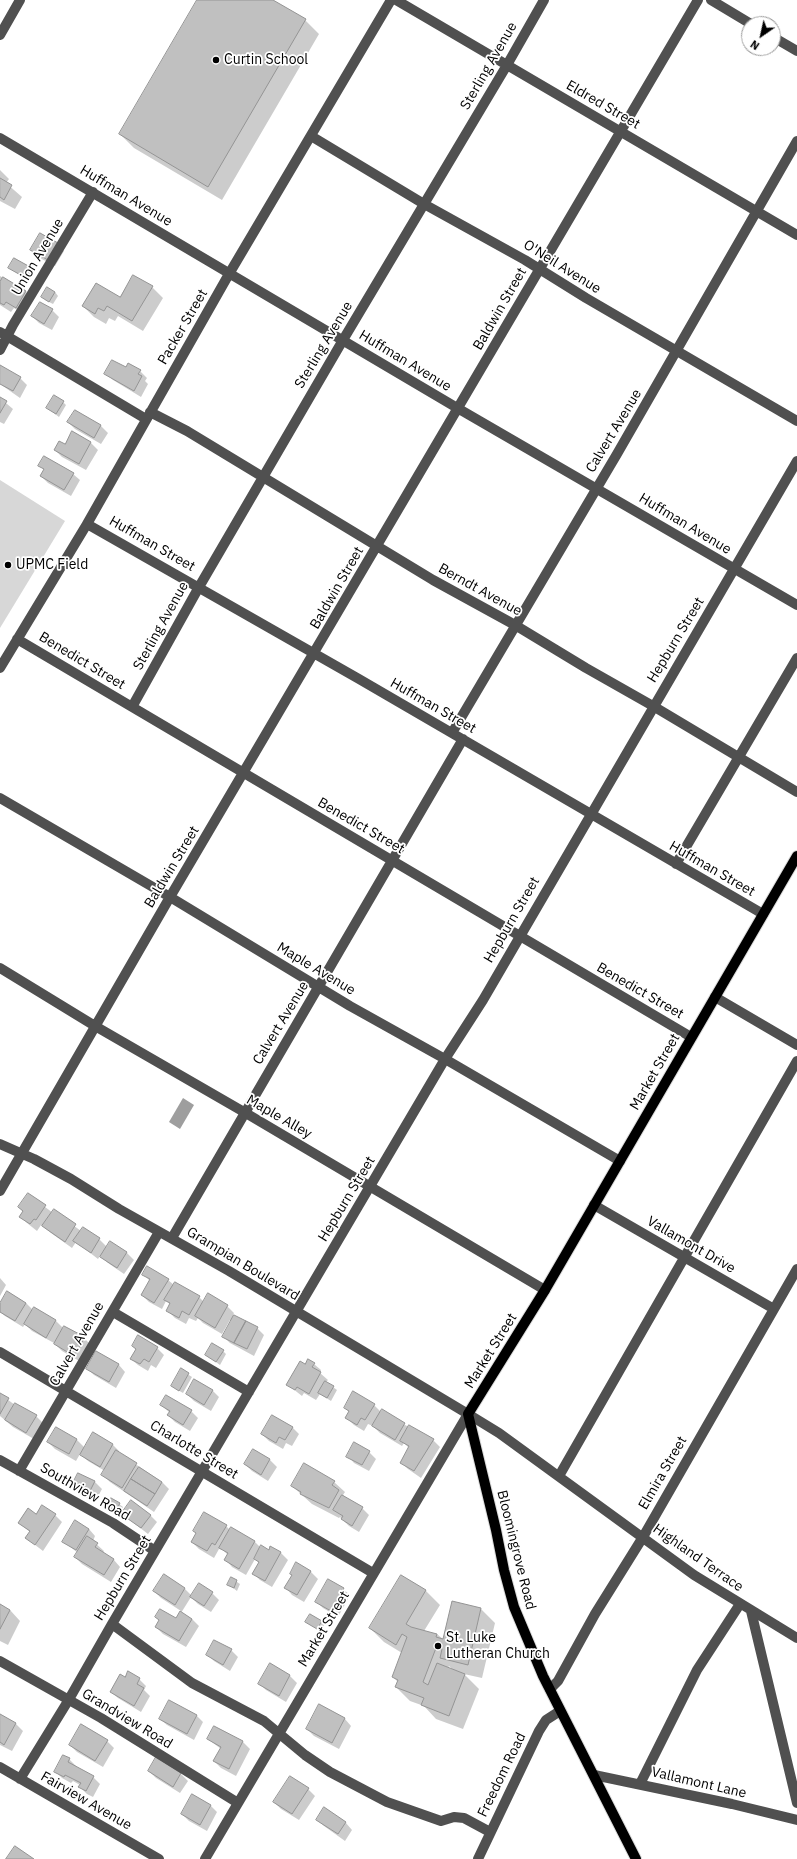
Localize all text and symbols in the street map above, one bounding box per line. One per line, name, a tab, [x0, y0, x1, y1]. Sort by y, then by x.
north arrow	[741, 16, 781, 56]
street label: Sterling Avenue	[457, 19, 521, 113]
text: N	[748, 37, 762, 53]
place label: Curtin School	[224, 52, 308, 68]
marker: Curtin School	[211, 55, 221, 65]
street label: Eldred Street	[563, 77, 643, 133]
street label: Huffman Avenue	[77, 162, 175, 230]
street label: Union Avenue	[8, 215, 68, 299]
street label: O'Neil Avenue	[520, 237, 604, 297]
street label: Baldwin Street	[470, 265, 530, 353]
street label: Packer Street	[155, 286, 211, 368]
street label: Sterling Avenue	[291, 298, 357, 392]
street label: Huffman Avenue	[356, 327, 454, 395]
street label: Calvert Avenue	[582, 386, 646, 476]
street label: Huffman Avenue	[636, 490, 734, 558]
street label: Huffman Street	[106, 513, 198, 575]
street label: Baldwin Street	[307, 544, 367, 632]
place label: UPMC Field	[16, 557, 88, 573]
marker: UPMC Field	[3, 560, 13, 570]
street label: Berndt Avenue	[435, 560, 525, 620]
street label: Sterling Avenue	[130, 579, 192, 673]
street label: Hepburn Street	[644, 594, 708, 686]
street label: Benedict Street	[36, 629, 128, 693]
street label: Huffman Street	[387, 675, 479, 737]
street label: Benedict Street	[314, 794, 408, 858]
street label: Baldwin Street	[141, 823, 203, 911]
street label: Huffman Street	[666, 838, 758, 900]
street label: Hepburn Street	[481, 874, 543, 966]
street label: Maple Avenue	[274, 939, 358, 999]
street label: Benedict Street	[593, 959, 687, 1023]
street label: Calvert Avenue	[249, 978, 313, 1068]
street label: Market Street	[626, 1031, 684, 1113]
street label: Maple Alley	[243, 1092, 315, 1142]
street label: Hepburn Street	[315, 1153, 379, 1245]
street label: Vallamont Drive	[644, 1213, 738, 1277]
street label: Grampian Boulevard	[184, 1224, 302, 1304]
street label: Calvert Avenue	[46, 1299, 108, 1389]
street label: Market Street	[461, 1310, 521, 1392]
street label: Charlotte Street	[147, 1417, 241, 1483]
street label: Elmira Street	[635, 1433, 691, 1513]
street label: Southview Road	[37, 1459, 133, 1525]
street label: Bloomingrove Road	[493, 1489, 539, 1611]
street label: Highland Terrace	[650, 1521, 746, 1595]
street label: Hepburn Street	[91, 1532, 155, 1624]
street label: Market Street	[295, 1588, 353, 1670]
place label: St. Luke Lutheran Church	[446, 1630, 550, 1662]
marker: St. Luke Lutheran Church	[433, 1641, 443, 1651]
street label: Grandview Road	[79, 1685, 175, 1753]
street label: Freedom Road	[474, 1730, 530, 1820]
street label: Vallamont Lane	[650, 1764, 748, 1802]
street label: Fairview Avenue	[37, 1768, 135, 1834]

